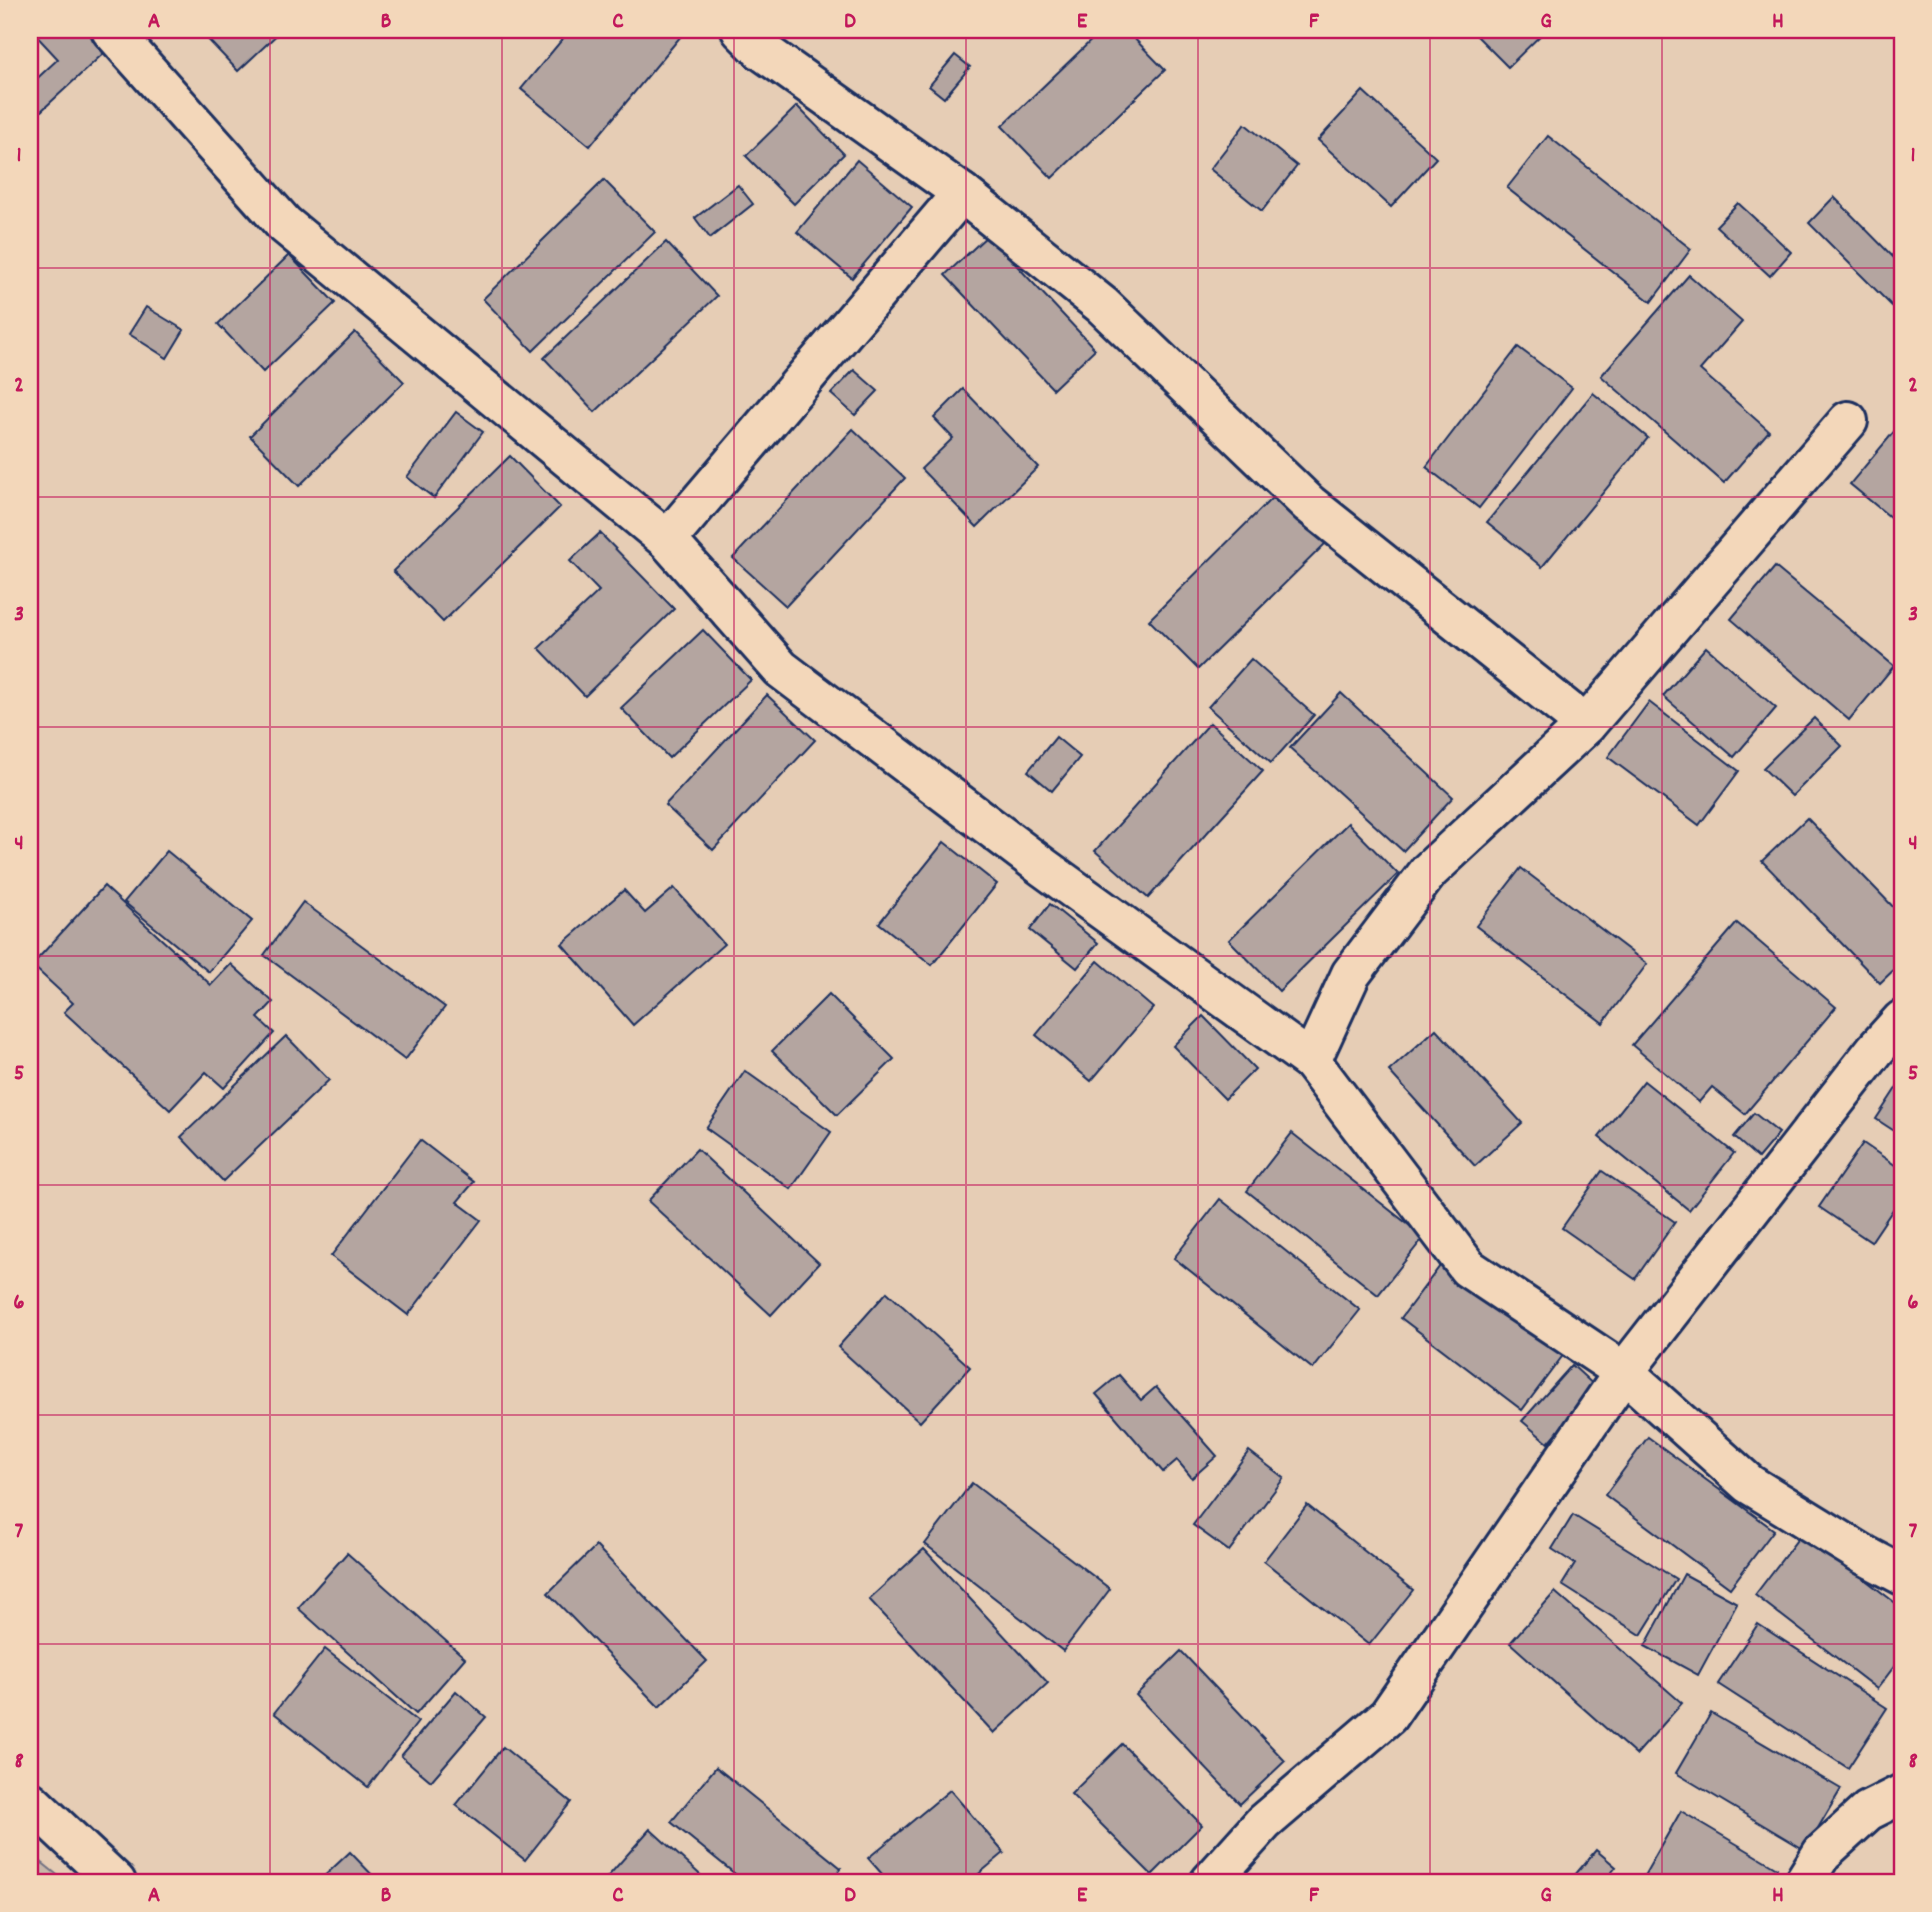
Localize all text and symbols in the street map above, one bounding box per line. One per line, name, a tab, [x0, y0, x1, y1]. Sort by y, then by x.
text: A	[148, 6, 160, 39]
text: B	[381, 6, 392, 39]
text: C	[612, 6, 624, 39]
text: D	[844, 6, 856, 39]
text: E	[1077, 6, 1088, 39]
text: F	[1309, 6, 1320, 39]
text: G	[1540, 6, 1552, 39]
text: H	[1772, 6, 1784, 39]
text: 1	[16, 140, 22, 173]
text: 1	[1910, 140, 1916, 173]
text: 2	[14, 370, 24, 403]
text: 2	[1908, 370, 1918, 403]
text: 3	[14, 599, 24, 632]
text: 3	[1908, 599, 1918, 632]
text: 4	[14, 828, 24, 861]
text: 4	[1908, 828, 1918, 861]
text: 5	[14, 1058, 24, 1091]
text: 5	[1908, 1058, 1918, 1091]
text: 6	[13, 1287, 25, 1320]
text: 6	[1907, 1287, 1919, 1320]
text: 7	[15, 1516, 24, 1549]
text: 7	[1909, 1516, 1918, 1549]
text: 8	[14, 1746, 24, 1779]
text: 8	[1908, 1746, 1918, 1779]
text: A	[148, 1880, 160, 1912]
text: B	[381, 1880, 392, 1912]
text: C	[612, 1880, 624, 1912]
text: D	[844, 1880, 856, 1912]
text: E	[1077, 1880, 1088, 1912]
text: F	[1309, 1880, 1320, 1912]
text: G	[1540, 1880, 1552, 1912]
text: H	[1772, 1880, 1784, 1912]

